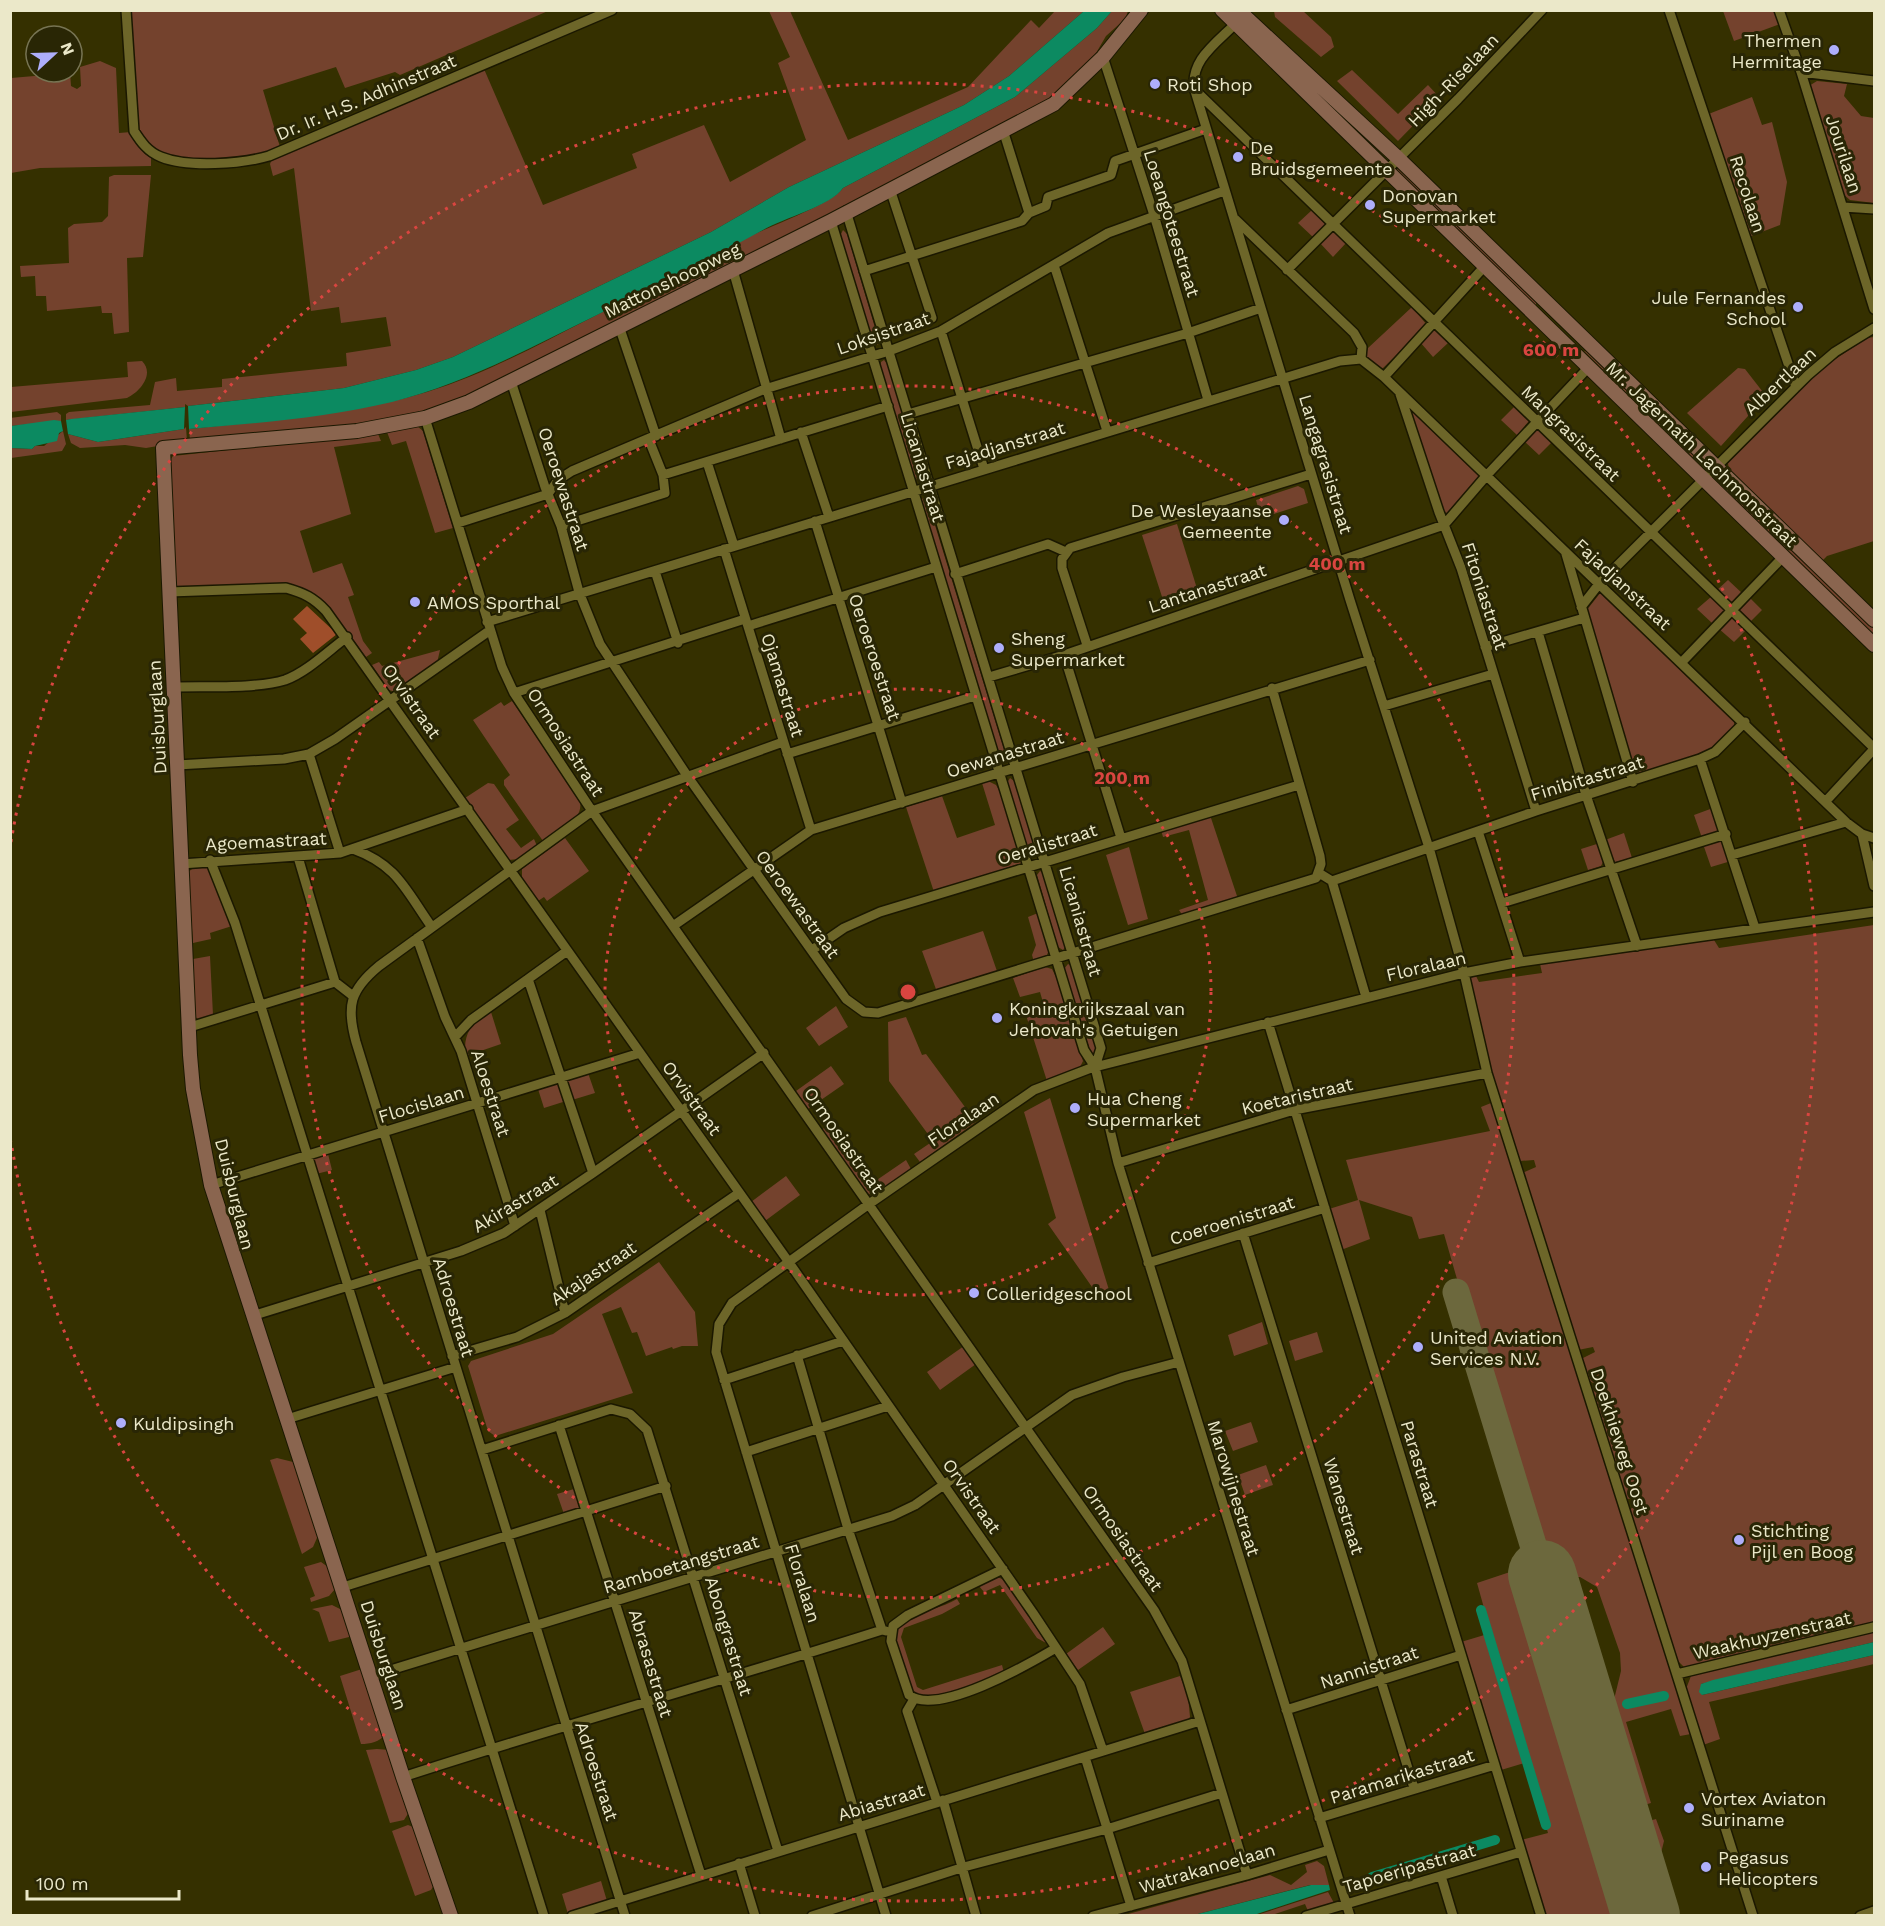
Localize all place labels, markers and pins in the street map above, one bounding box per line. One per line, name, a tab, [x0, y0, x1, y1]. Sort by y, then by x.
place label: Thermen Hermitage	[1732, 30, 1822, 72]
marker: Thermen Hermitage	[1827, 43, 1841, 57]
place label: Roti Shop	[1167, 74, 1253, 95]
marker: Roti Shop	[1148, 77, 1162, 91]
place label: De Bruidsgemeente	[1250, 137, 1393, 179]
marker: De Bruidsgemeente	[1231, 150, 1245, 164]
place label: Donovan Supermarket	[1382, 185, 1496, 227]
marker: Donovan Supermarket	[1363, 198, 1377, 212]
place label: Jule Fernandes School	[1651, 287, 1786, 329]
marker: Jule Fernandes School	[1791, 300, 1805, 314]
place label: De Wesleyaanse Gemeente	[1130, 500, 1272, 542]
marker: De Wesleyaanse Gemeente	[1277, 513, 1291, 527]
place label: AMOS Sporthal	[427, 592, 561, 613]
marker: AMOS Sporthal	[408, 595, 422, 609]
place label: Sheng Supermarket	[1011, 628, 1125, 670]
marker: Sheng Supermarket	[992, 641, 1006, 655]
centre of rings	[898, 982, 918, 1002]
place label: Koningkrijkszaal van Jehovah's Getuigen	[1009, 998, 1185, 1040]
marker: Koningkrijkszaal van Jehovah's Getuigen	[990, 1011, 1004, 1025]
place label: Hua Cheng Supermarket	[1087, 1088, 1201, 1130]
marker: Hua Cheng Supermarket	[1068, 1101, 1082, 1115]
place label: Colleridgeschool	[986, 1283, 1132, 1304]
marker: Colleridgeschool	[967, 1286, 981, 1300]
place label: United Aviation Services N.V.	[1430, 1327, 1563, 1369]
marker: United Aviation Services N.V.	[1411, 1340, 1425, 1354]
place label: Kuldipsingh	[133, 1413, 234, 1434]
marker: Kuldipsingh	[114, 1416, 128, 1430]
place label: Stichting Pijl en Boog	[1751, 1520, 1854, 1562]
marker: Stichting Pijl en Boog	[1732, 1533, 1746, 1547]
place label: Vortex Aviaton Suriname	[1701, 1788, 1826, 1830]
marker: Vortex Aviaton Suriname	[1682, 1801, 1696, 1815]
place label: Pegasus Helicopters	[1718, 1847, 1818, 1889]
marker: Pegasus Helicopters	[1699, 1860, 1713, 1874]

